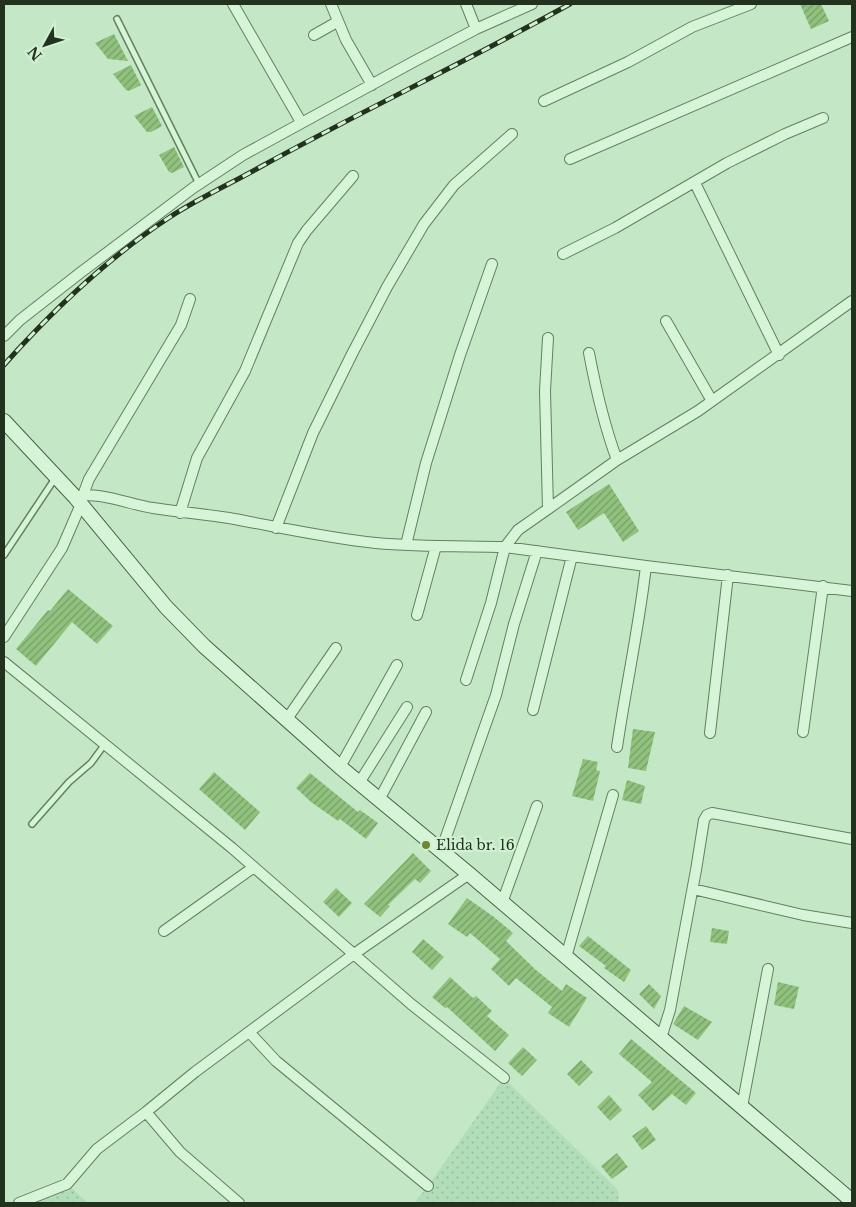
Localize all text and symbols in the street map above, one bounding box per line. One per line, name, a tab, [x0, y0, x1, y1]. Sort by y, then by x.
north arrow	[20, 20, 70, 70]
text: N	[24, 43, 46, 64]
place label: Elida br. 16	[436, 836, 515, 854]
marker: Elida br. 16	[420, 839, 432, 851]

